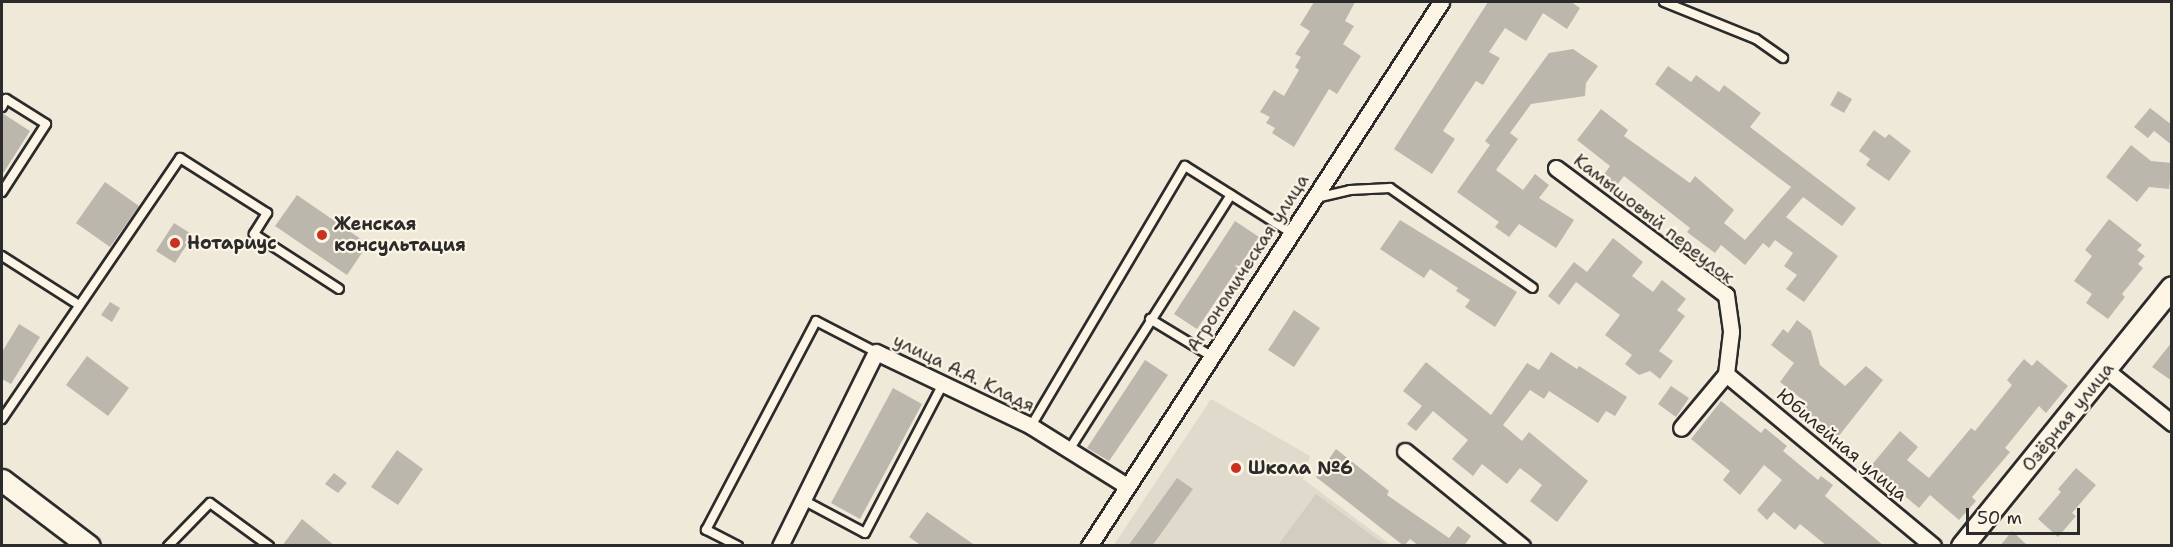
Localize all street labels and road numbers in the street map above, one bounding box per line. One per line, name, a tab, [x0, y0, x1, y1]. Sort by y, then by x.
street label: Камышовый переулок	[1569, 149, 1739, 289]
street label: Агрономическая улица	[1182, 170, 1314, 356]
street label: улица А.А. Кладя	[890, 329, 1038, 417]
street label: Озёрная улица	[2017, 358, 2119, 476]
street label: Юбилейная улица	[1772, 384, 1912, 506]

